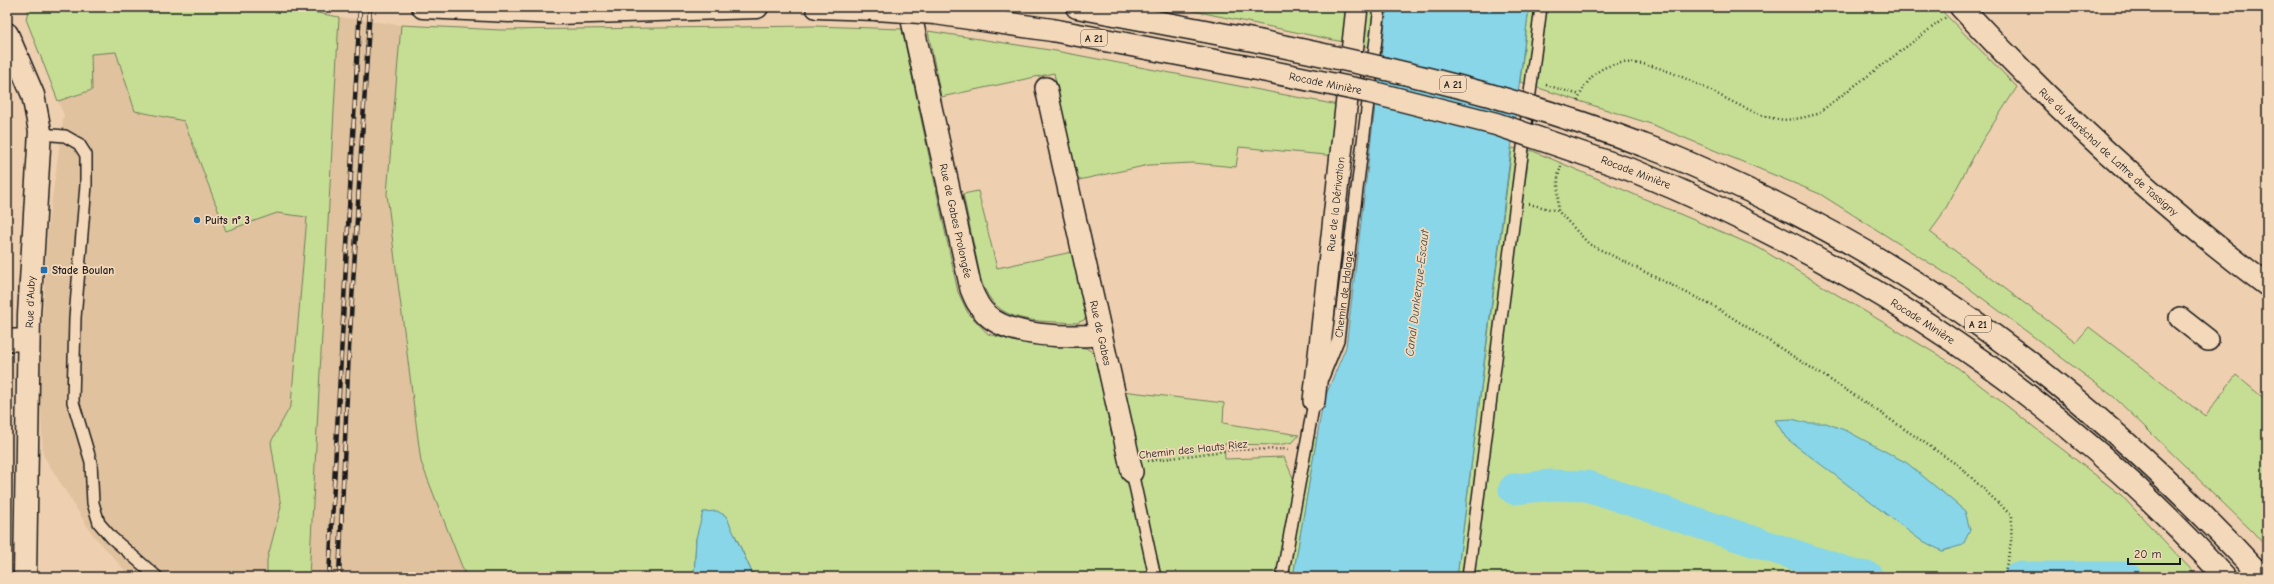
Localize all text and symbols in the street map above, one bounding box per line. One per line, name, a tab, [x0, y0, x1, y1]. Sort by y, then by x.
road number: A 21	[1081, 30, 1107, 46]
street label: Rocade Minière	[1288, 70, 1363, 97]
road number: A 21	[1440, 76, 1466, 92]
street label: Rue du Maréchal de Lattre de Tassigny	[2036, 85, 2181, 219]
street label: Rocade Minière	[1599, 153, 1673, 192]
street label: Rue de la Dérivation	[1324, 156, 1348, 252]
street label: Rue de Gabes Prolongée	[937, 162, 975, 280]
place label: Puits n° 3	[205, 214, 250, 227]
marker: Puits n° 3	[192, 215, 202, 225]
water label: Canal Dunkerque-Escaut	[1402, 228, 1432, 357]
street label: Chemin de Halage	[1332, 250, 1356, 339]
place label: Stade Boulan	[52, 264, 114, 277]
marker: Stade Boulan	[39, 265, 49, 275]
street label: Rue d'Auby	[23, 276, 38, 328]
street label: Rocade Minière	[1888, 296, 1958, 347]
street label: Rue de Gabes	[1087, 299, 1114, 367]
road number: A 21	[1965, 316, 1991, 332]
street label: Chemin des Hauts Riez	[1138, 437, 1248, 462]
scale bar	[2128, 540, 2180, 566]
text: 20 m	[2134, 547, 2162, 561]

